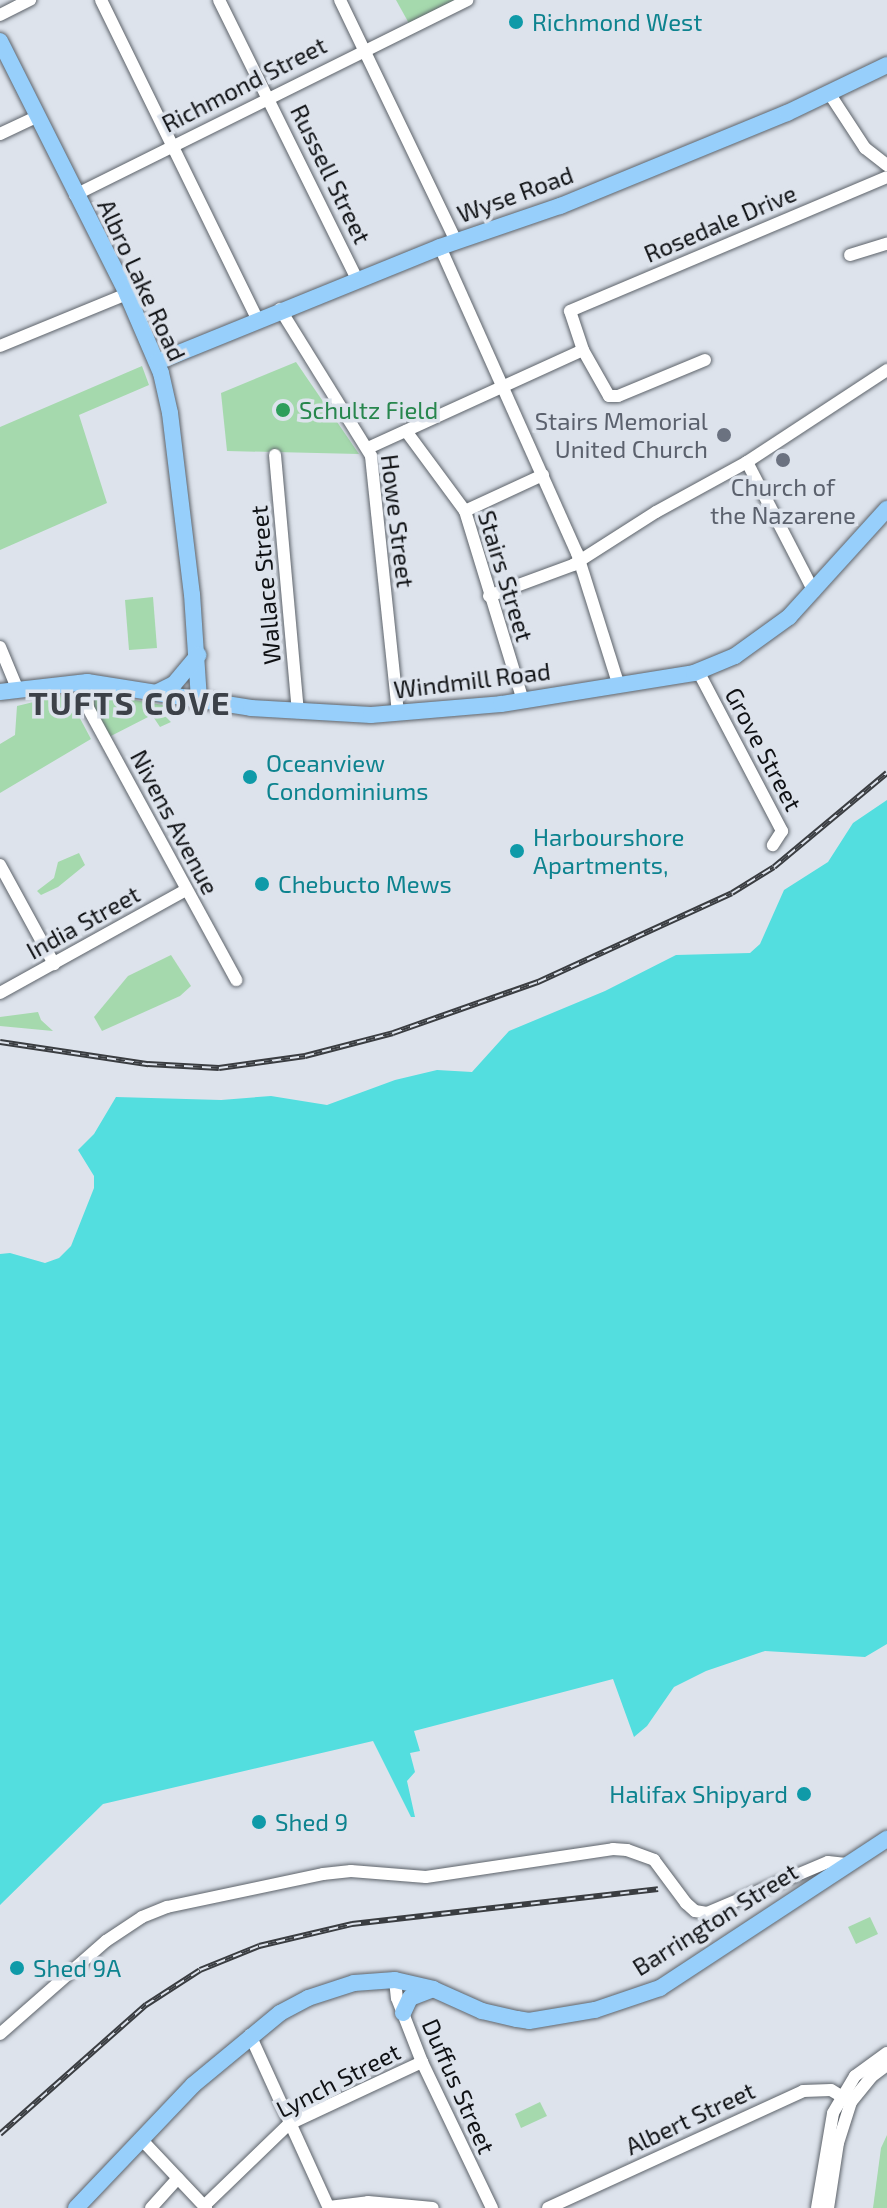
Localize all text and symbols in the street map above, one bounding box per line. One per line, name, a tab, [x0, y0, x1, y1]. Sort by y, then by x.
place label: Richmond West	[532, 8, 703, 36]
marker: Richmond West	[507, 13, 525, 31]
street label: Richmond Street	[157, 30, 331, 138]
street label: Russell Street	[285, 99, 377, 249]
street label: Wyse Road	[453, 160, 577, 228]
street label: Rosedale Drive	[639, 178, 801, 268]
street label: Albro Lake Road	[92, 195, 192, 365]
place label: Schultz Field	[299, 396, 438, 424]
marker: Schultz Field	[274, 401, 292, 419]
place label: Stairs Memorial United Church	[535, 407, 708, 463]
marker: Stairs Memorial United Church	[715, 426, 733, 444]
marker: Church of the Nazarene	[774, 451, 792, 469]
street label: Howe Street	[376, 453, 420, 589]
place label: Church of the Nazarene	[710, 473, 856, 529]
street label: Wallace Street	[244, 504, 286, 666]
street label: Stairs Street	[472, 507, 540, 645]
street label: Windmill Road	[392, 656, 552, 704]
street label: Grove Street	[720, 682, 808, 816]
district label: TUFTS COVE	[28, 683, 232, 721]
street label: Nivens Avenue	[125, 744, 225, 900]
place label: Oceanview Condominiums	[266, 749, 428, 805]
marker: Oceanview Condominiums	[241, 768, 259, 786]
place label: Harbourshore Apartments,	[533, 823, 684, 879]
marker: Harbourshore Apartments,	[508, 842, 526, 860]
place label: Chebucto Mews	[278, 870, 452, 898]
marker: Chebucto Mews	[253, 875, 271, 893]
street label: India Street	[21, 879, 145, 965]
place label: Halifax Shipyard	[609, 1780, 788, 1808]
marker: Halifax Shipyard	[795, 1785, 813, 1803]
place label: Shed 9	[275, 1808, 348, 1836]
marker: Shed 9	[250, 1813, 268, 1831]
street label: Barrington Street	[627, 1857, 803, 1981]
place label: Shed 9A	[33, 1954, 121, 1982]
marker: Shed 9A	[8, 1959, 26, 1977]
street label: Duffus Street	[416, 2014, 502, 2158]
street label: Lynch Street	[271, 2037, 405, 2123]
street label: Albert Street	[621, 2075, 759, 2161]

